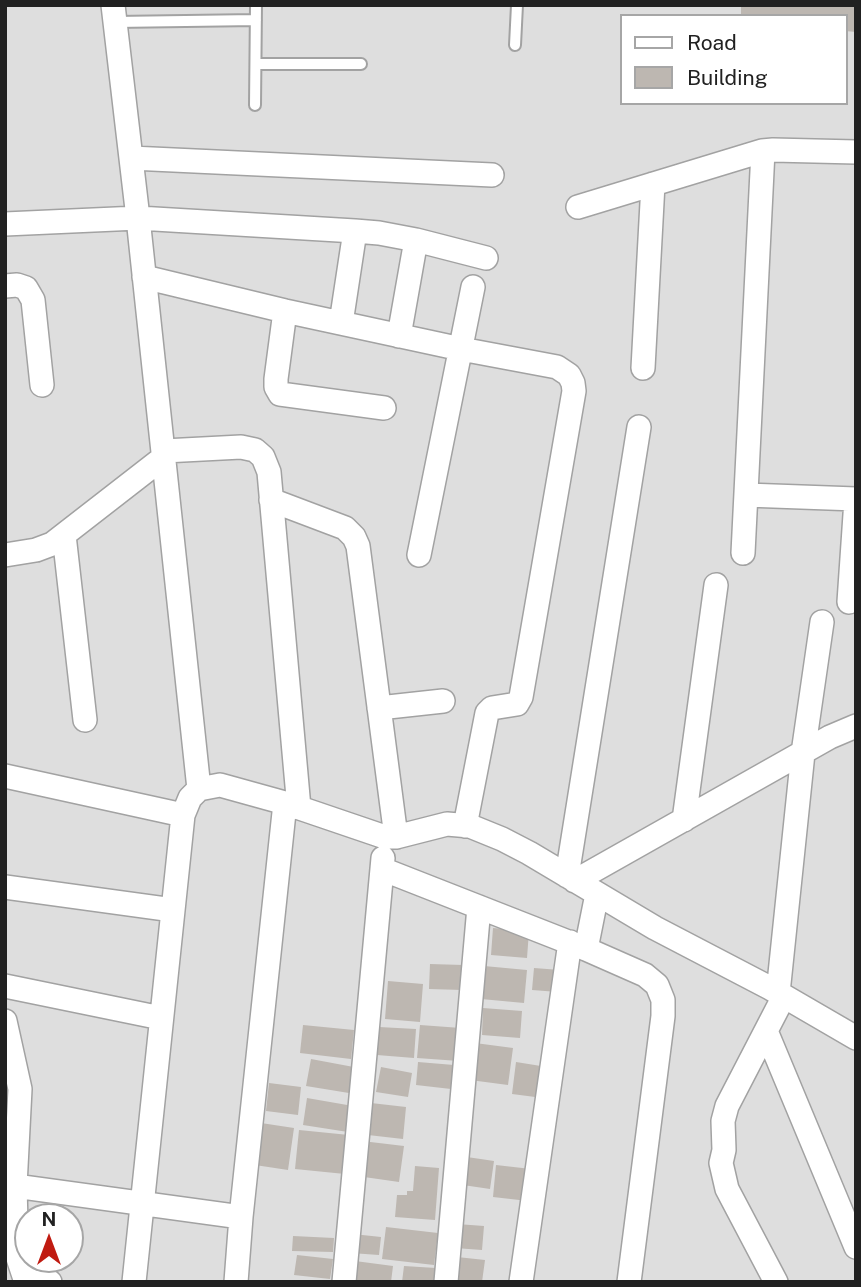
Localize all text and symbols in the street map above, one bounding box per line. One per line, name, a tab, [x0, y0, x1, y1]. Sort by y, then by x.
legend	[620, 14, 847, 105]
text: Road	[687, 30, 737, 55]
text: Building	[687, 65, 768, 90]
north arrow	[14, 1203, 84, 1273]
text: N	[42, 1208, 56, 1230]

